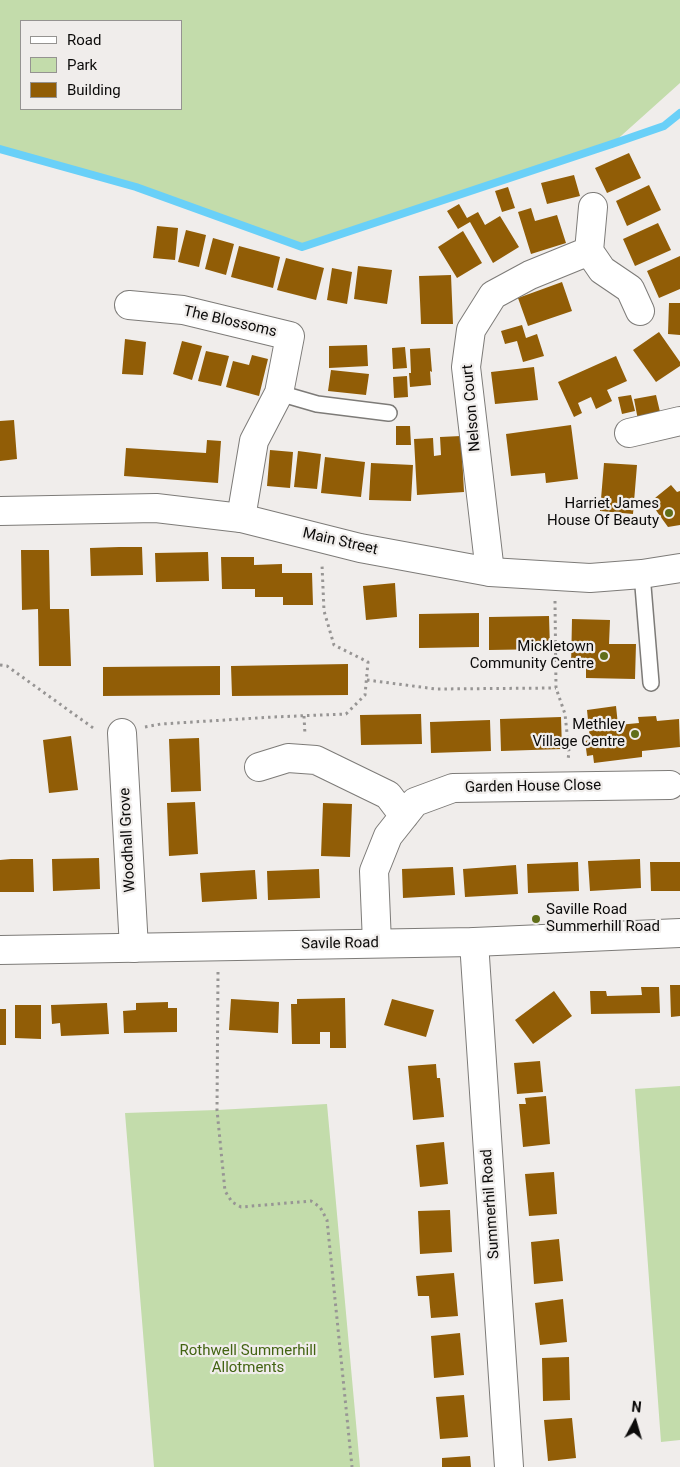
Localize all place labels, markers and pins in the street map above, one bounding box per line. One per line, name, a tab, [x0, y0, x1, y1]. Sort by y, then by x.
place label: Harriet James House Of Beauty	[547, 495, 659, 530]
marker: Harriet James House Of Beauty	[663, 507, 675, 519]
place label: Mickletown Community Centre	[470, 638, 594, 673]
marker: Mickletown Community Centre	[598, 650, 610, 662]
place label: Methley Village Centre	[532, 716, 625, 751]
marker: Methley Village Centre	[629, 728, 641, 740]
place label: Saville Road Summerhill Road	[546, 901, 660, 936]
marker: Saville Road Summerhill Road	[530, 913, 542, 925]

